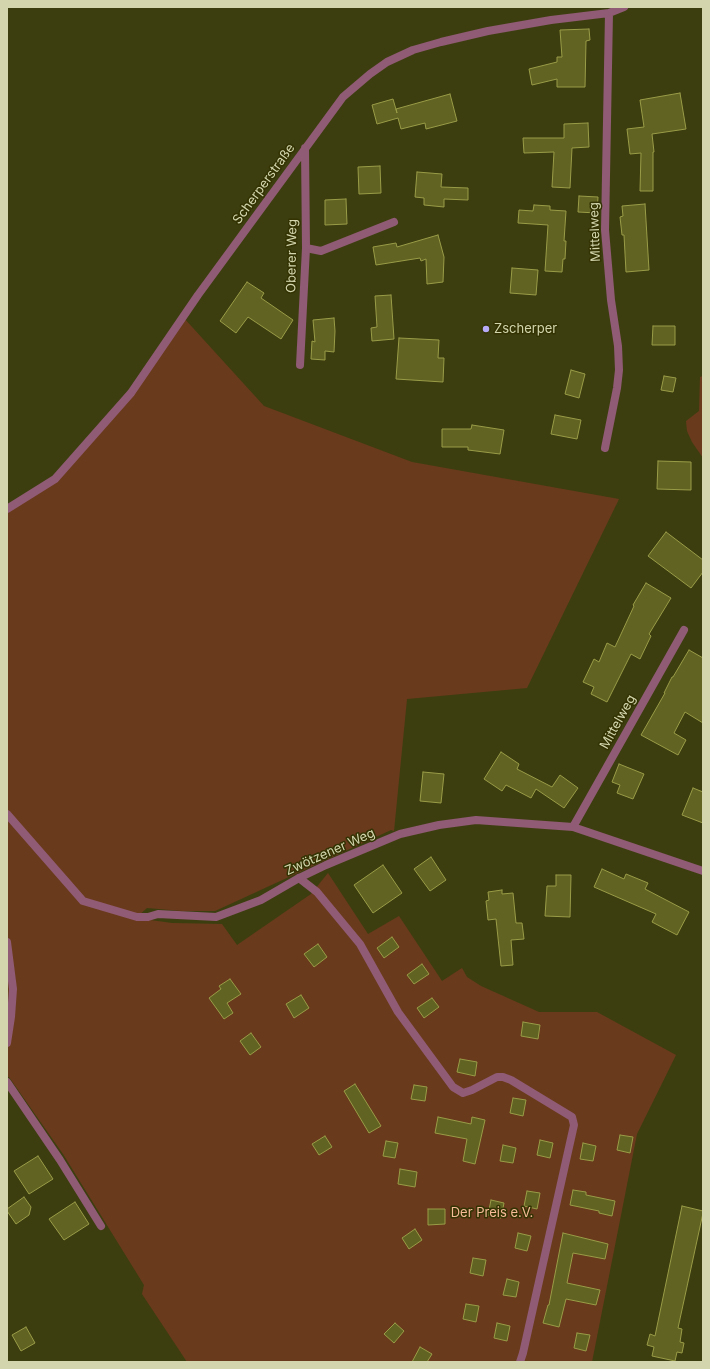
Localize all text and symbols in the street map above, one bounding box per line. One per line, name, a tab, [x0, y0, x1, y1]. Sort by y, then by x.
street label: Scherperstraße	[230, 141, 298, 227]
street label: Mittelweg	[586, 202, 604, 262]
street label: Oberer Weg	[284, 219, 300, 293]
place label: Zscherper	[494, 321, 557, 337]
marker: Zscherper	[481, 324, 491, 334]
street label: Mittelweg	[597, 692, 639, 752]
street label: Zwötzener Weg	[283, 825, 377, 879]
park label: Der Preis e.V.	[451, 1205, 533, 1221]

